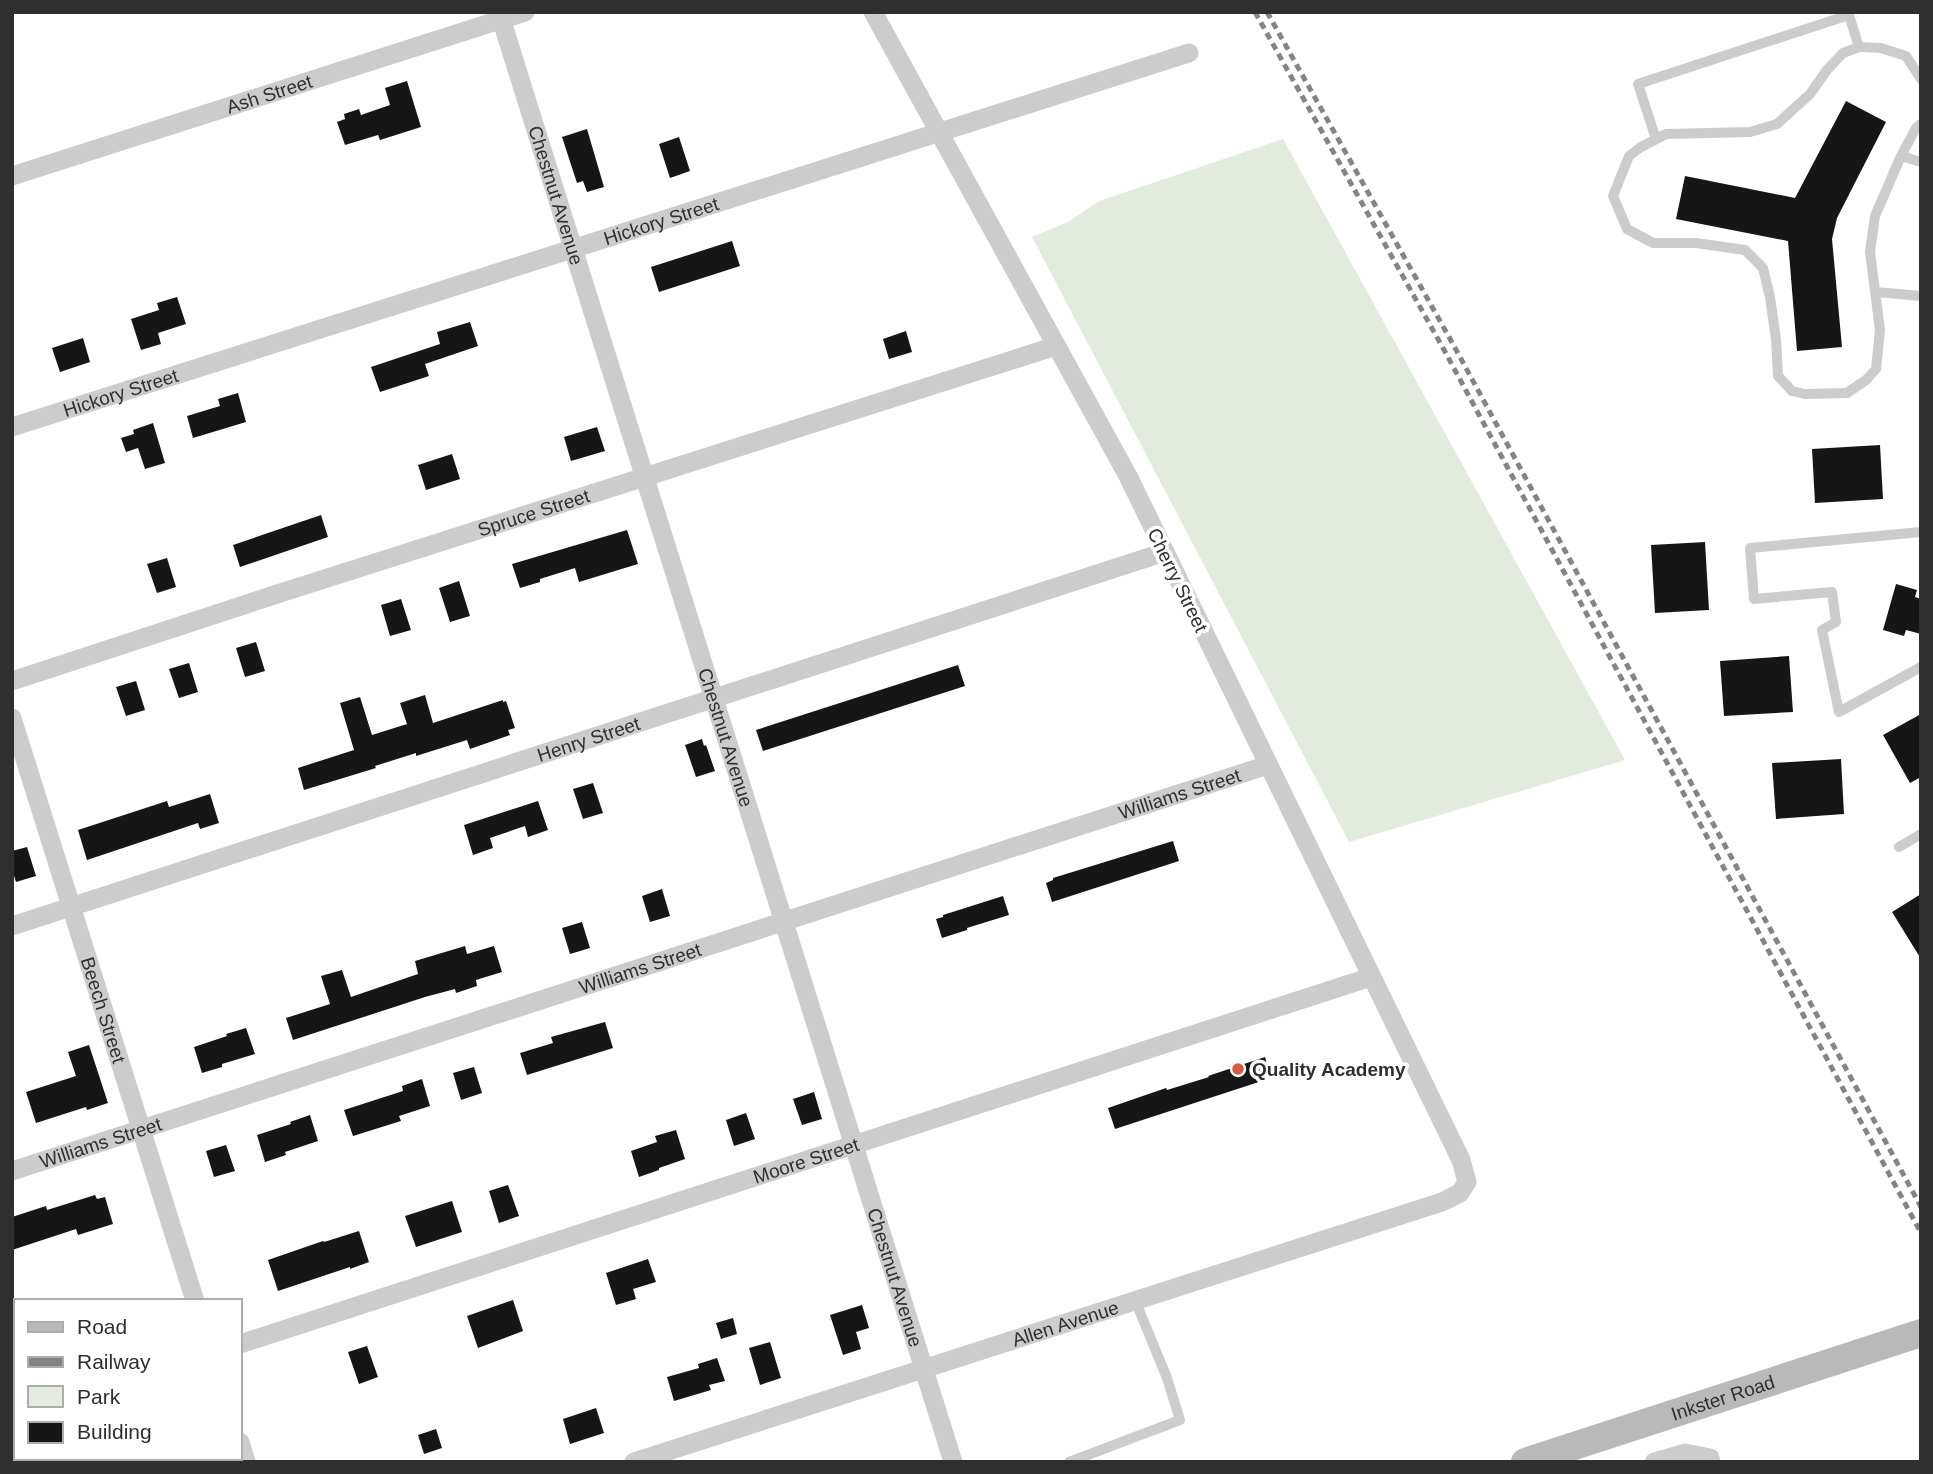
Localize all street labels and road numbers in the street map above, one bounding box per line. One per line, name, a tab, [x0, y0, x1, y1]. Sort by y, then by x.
street label: Ash Street	[224, 71, 315, 118]
street label: Chestnut Avenue	[524, 123, 588, 267]
street label: Hickory Street	[601, 193, 722, 249]
street label: Hickory Street	[61, 365, 182, 421]
street label: Spruce Street	[475, 485, 593, 541]
street label: Cherry Street	[1143, 525, 1212, 636]
street label: Chestnut Avenue	[694, 665, 757, 810]
street label: Henry Street	[535, 713, 643, 766]
street label: Williams Street	[1116, 764, 1244, 824]
street label: Williams Street	[577, 939, 704, 998]
street label: Beech Street	[77, 955, 130, 1066]
street label: Williams Street	[37, 1113, 165, 1172]
street label: Moore Street	[751, 1134, 862, 1188]
street label: Chestnut Avenue	[863, 1205, 926, 1350]
street label: Allen Avenue	[1009, 1297, 1121, 1351]
street label: Inkster Road	[1668, 1371, 1777, 1425]

